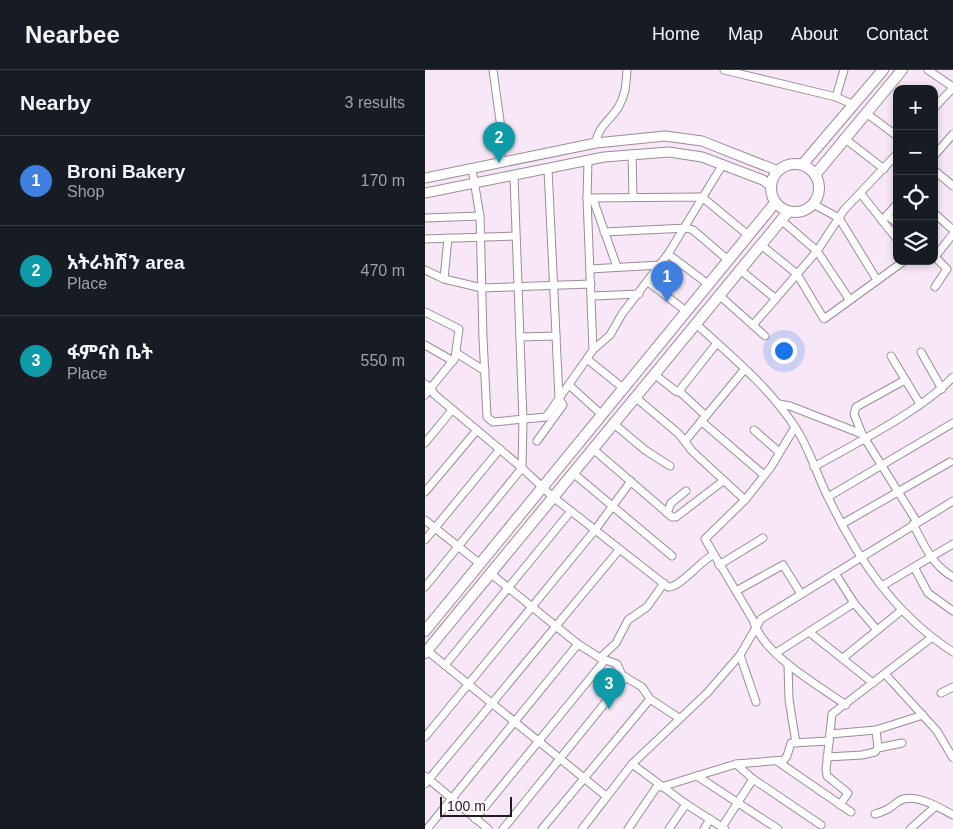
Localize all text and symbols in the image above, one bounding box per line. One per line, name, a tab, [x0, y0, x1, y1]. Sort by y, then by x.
text: Nearbee	[25, 21, 120, 48]
text: Home	[652, 24, 700, 44]
text: Map	[728, 24, 763, 44]
text: About	[791, 24, 838, 44]
text: Contact	[866, 24, 928, 44]
map controls	[893, 85, 938, 265]
button: +	[893, 85, 938, 130]
text: Nearby	[20, 91, 91, 114]
text: 3 results	[345, 94, 405, 111]
pin: 2	[483, 122, 515, 163]
button: −	[893, 130, 938, 175]
text: Broni Bakery	[67, 161, 185, 182]
text: 1	[32, 172, 40, 189]
text: 170 m	[361, 172, 405, 189]
button: locate	[893, 175, 938, 220]
text: Shop	[67, 183, 104, 200]
button: layers	[893, 220, 938, 265]
text: አትራክሽን area	[67, 252, 184, 273]
pin: 1	[651, 261, 683, 302]
text: 2	[32, 262, 40, 279]
text: 470 m	[361, 262, 405, 279]
text: Place	[67, 275, 107, 292]
your location	[771, 338, 797, 364]
text: ፋምናስ ቤት	[67, 342, 153, 363]
text: 3	[32, 352, 40, 369]
text: 550 m	[361, 352, 405, 369]
text: Place	[67, 365, 107, 382]
pin: 3	[593, 668, 625, 709]
scale bar	[440, 794, 513, 817]
text: 100 m	[447, 798, 486, 814]

